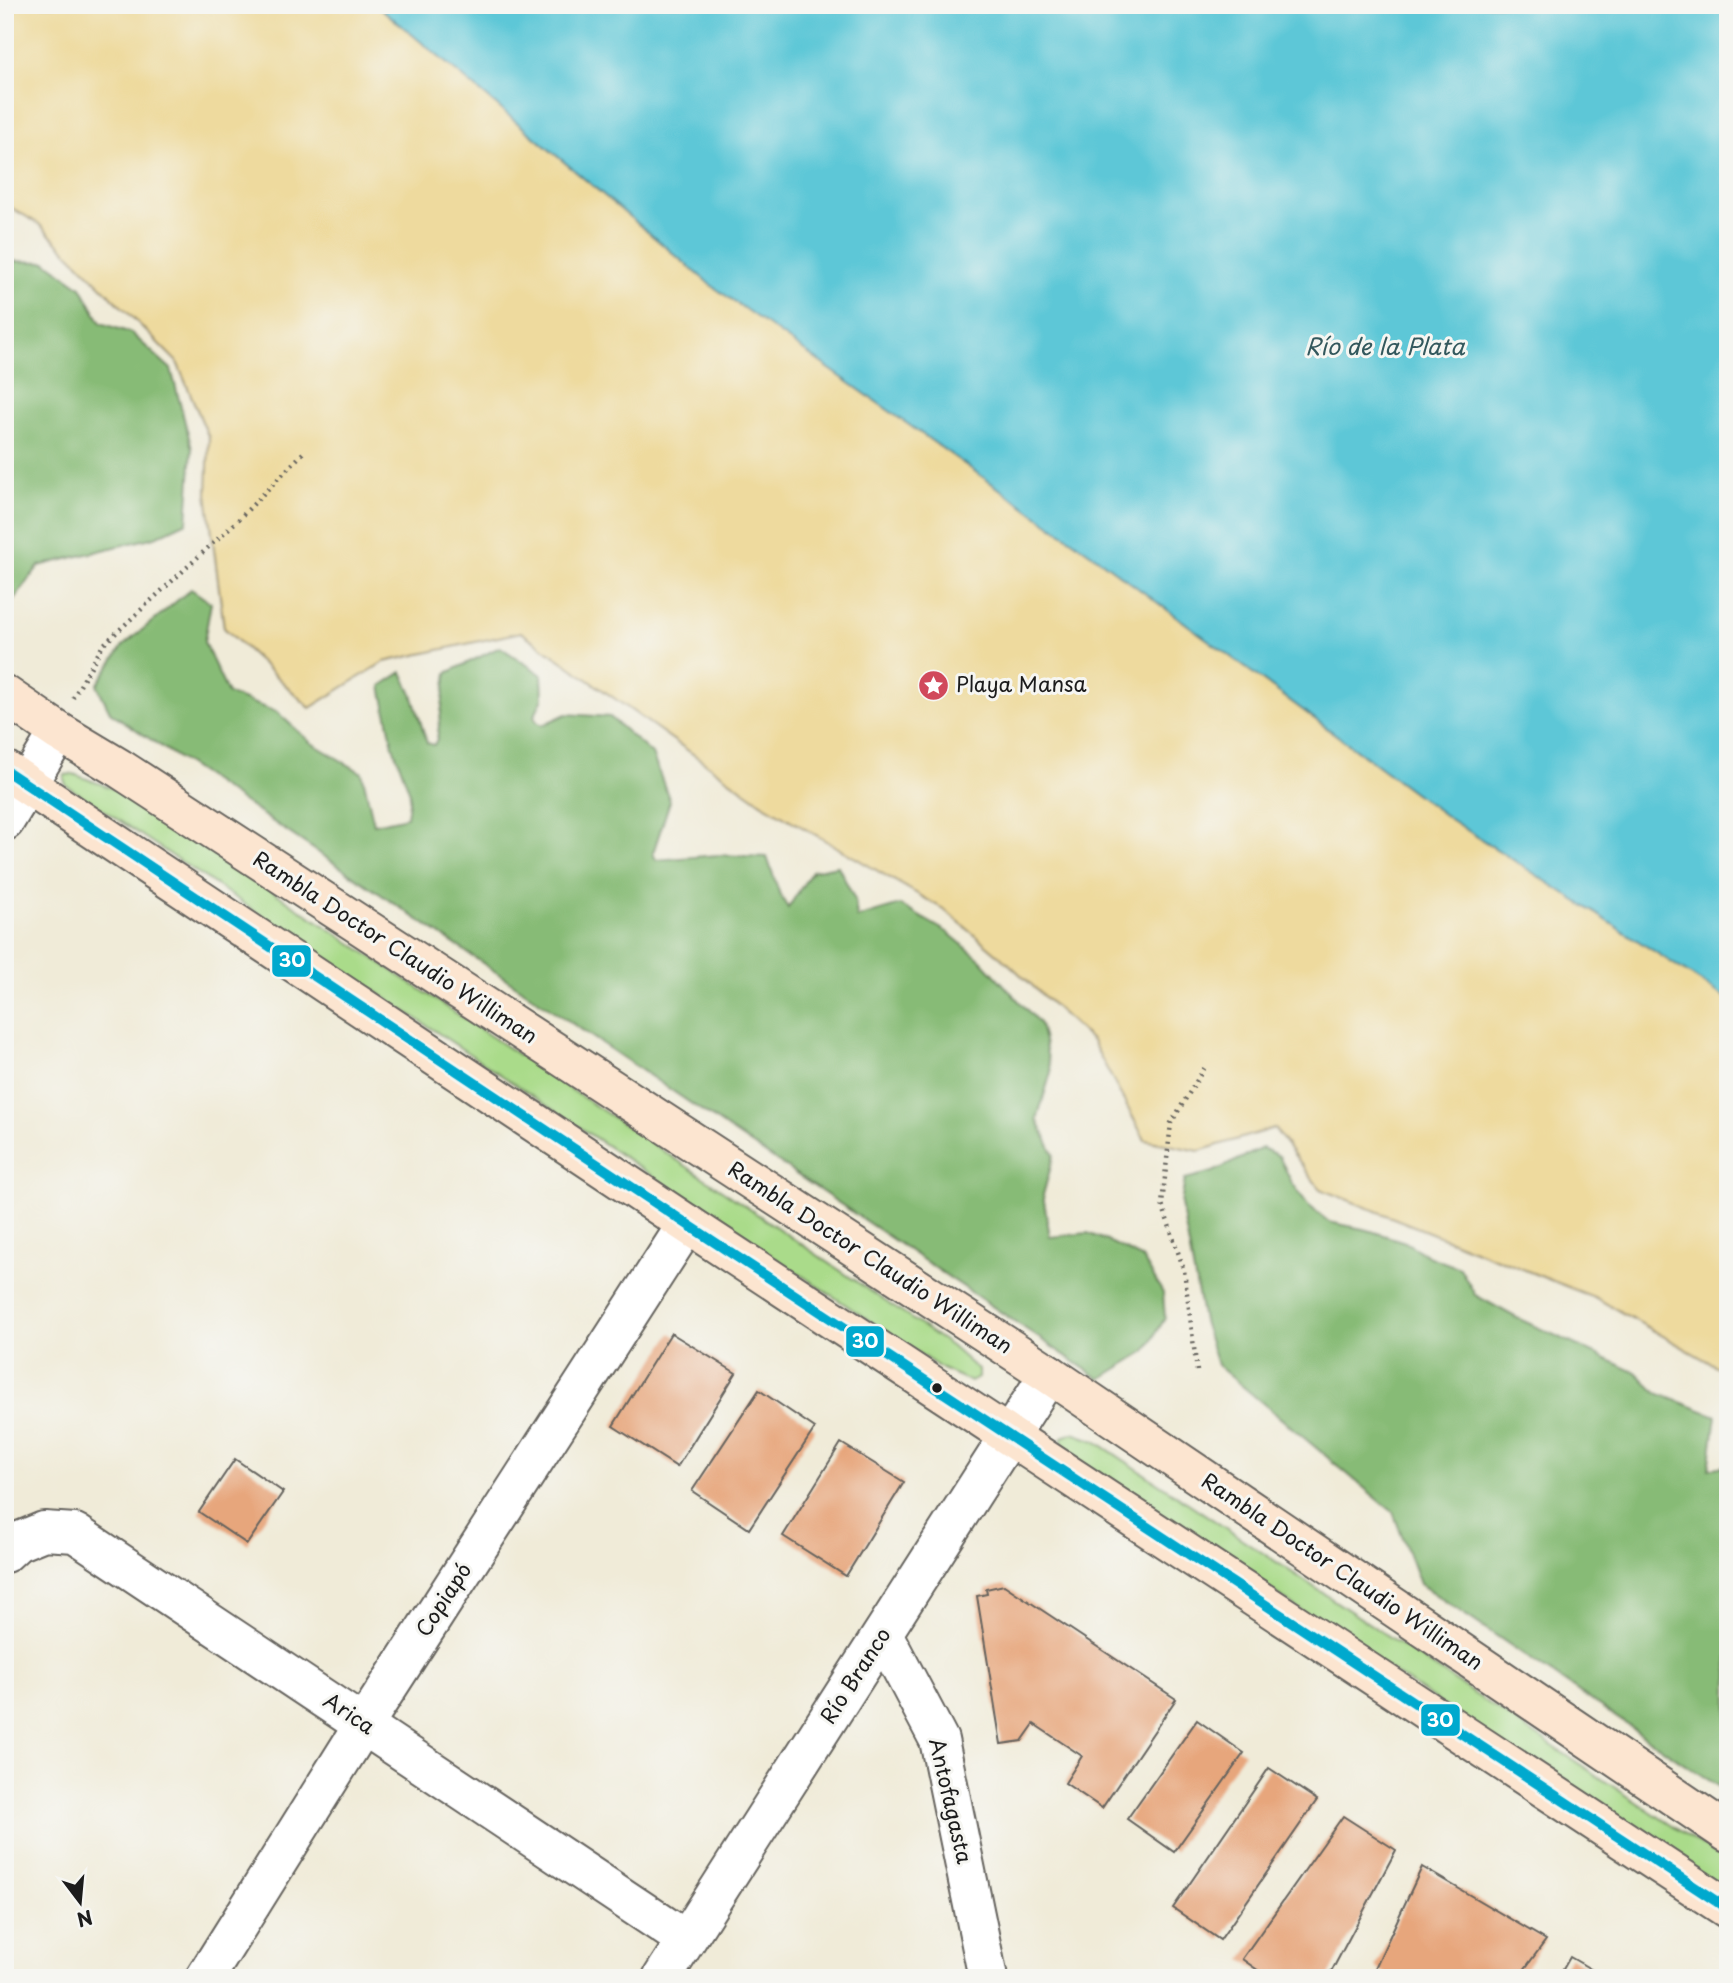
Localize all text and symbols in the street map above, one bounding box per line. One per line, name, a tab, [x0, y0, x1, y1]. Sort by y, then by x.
water label: Río de la Plata	[1305, 328, 1465, 363]
place label: Playa Mansa	[956, 667, 1087, 699]
place icon: Playa Mansa	[916, 668, 950, 702]
street label: Rambla Doctor Claudio Williman	[247, 842, 545, 1051]
line badge: 30	[271, 944, 312, 978]
text: 30	[279, 945, 305, 973]
street label: Rambla Doctor Claudio Williman	[722, 1152, 1020, 1361]
line badge: 30	[845, 1325, 885, 1358]
text: 30	[852, 1326, 878, 1354]
unlabelled marker	[930, 1381, 944, 1395]
street label: Rambla Doctor Claudio Williman	[1196, 1464, 1490, 1677]
street label: Copiapó	[406, 1556, 478, 1642]
street label: Río Branco	[811, 1620, 898, 1729]
street label: Arica	[318, 1683, 383, 1742]
line badge: 30	[1420, 1703, 1461, 1737]
text: 30	[1427, 1705, 1453, 1733]
street label: Antofagasta	[922, 1735, 982, 1866]
north arrow	[46, 1868, 116, 1938]
text: N	[74, 1904, 96, 1935]

